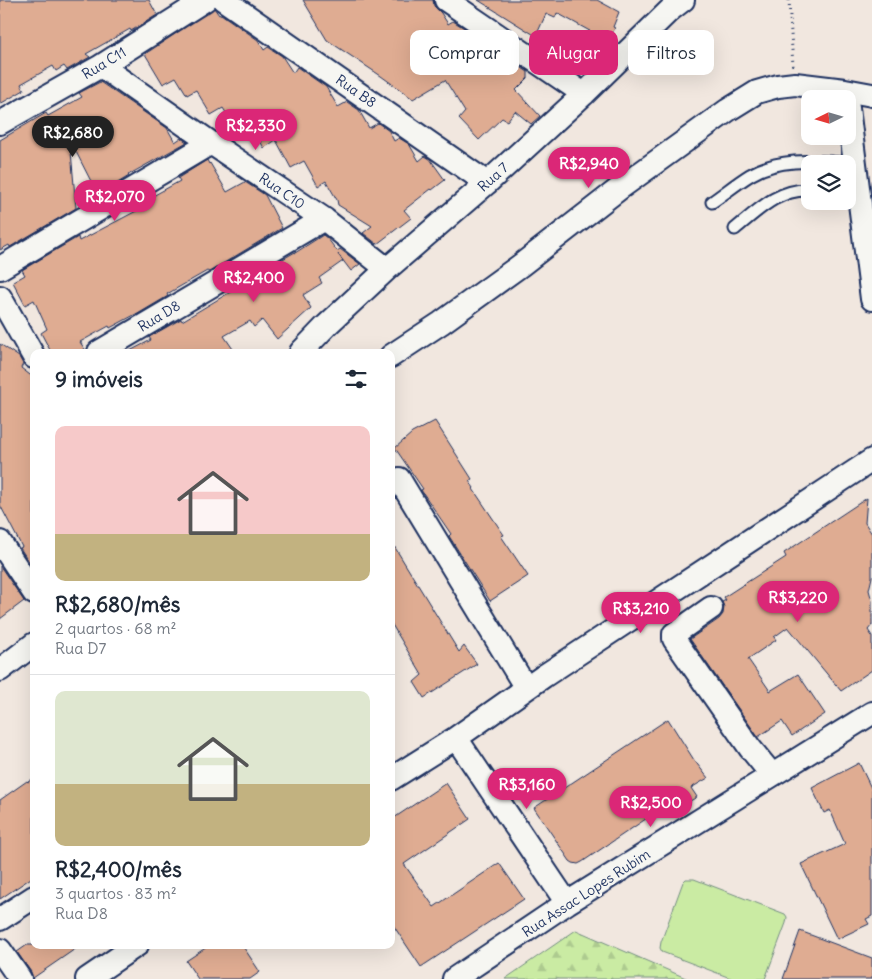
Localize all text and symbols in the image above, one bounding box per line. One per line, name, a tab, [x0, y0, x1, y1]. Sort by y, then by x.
chip: Comprar	[410, 30, 519, 75]
chip: Alugar	[529, 30, 618, 75]
chip: Filtros	[628, 30, 714, 75]
street label: Rua C11	[79, 43, 129, 83]
street label: Rua B8	[332, 71, 380, 111]
north arrow	[801, 90, 856, 145]
map controls	[801, 90, 856, 210]
pin: R$2,330	[210, 108, 302, 151]
text: R$2,330	[226, 115, 286, 135]
pin: R$2,680	[27, 116, 119, 158]
text: R$2,680	[43, 122, 103, 142]
pin: R$2,940	[543, 146, 635, 189]
text: R$2,940	[559, 153, 619, 173]
button: layers	[801, 155, 856, 210]
street label: Rua 7	[474, 158, 512, 195]
street label: Rua C10	[255, 169, 309, 213]
pin: R$2,070	[69, 180, 161, 222]
text: R$2,070	[85, 186, 145, 206]
pin: R$2,400	[208, 260, 300, 303]
text: R$2,400	[223, 267, 285, 287]
street label: Rua D8	[135, 296, 183, 336]
icon: filters	[342, 365, 370, 393]
text: 9 imóveis	[55, 366, 143, 393]
icon: home	[168, 458, 258, 548]
pin: R$3,220	[752, 580, 844, 623]
text: R$3,220	[768, 587, 828, 607]
text: R$2,680/mês	[55, 591, 180, 618]
pin: R$3,210	[595, 592, 687, 634]
text: R$3,210	[612, 598, 670, 618]
text: 2 quartos · 68 m²	[55, 618, 176, 638]
text: Rua D7	[55, 638, 106, 658]
icon: home	[168, 724, 258, 814]
pin: R$3,160	[481, 768, 573, 810]
text: R$3,160	[499, 774, 555, 794]
pin: R$2,500	[605, 786, 697, 828]
text: R$2,500	[620, 792, 682, 812]
street label: Rua Assac Lopes Rubim	[519, 845, 653, 941]
text: R$2,400/mês	[55, 856, 182, 883]
text: 3 quartos · 83 m²	[55, 883, 177, 903]
text: Rua D8	[55, 903, 108, 923]

